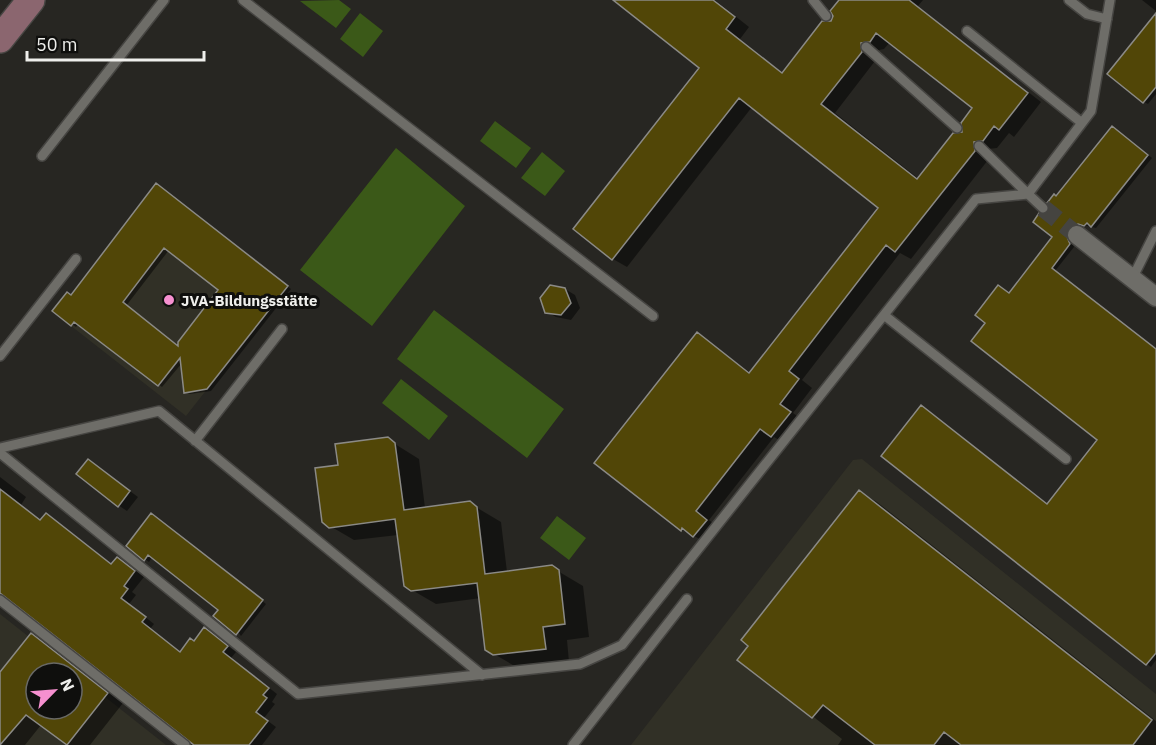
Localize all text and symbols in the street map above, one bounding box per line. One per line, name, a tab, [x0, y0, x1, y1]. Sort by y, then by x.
scale bar	[27, 24, 204, 62]
text: 50 m	[36, 33, 78, 56]
place label: JVA-Bildungsstätte	[181, 291, 317, 310]
marker: JVA-Bildungsstätte	[162, 293, 176, 307]
north arrow	[24, 661, 84, 721]
text: N	[56, 675, 79, 694]

